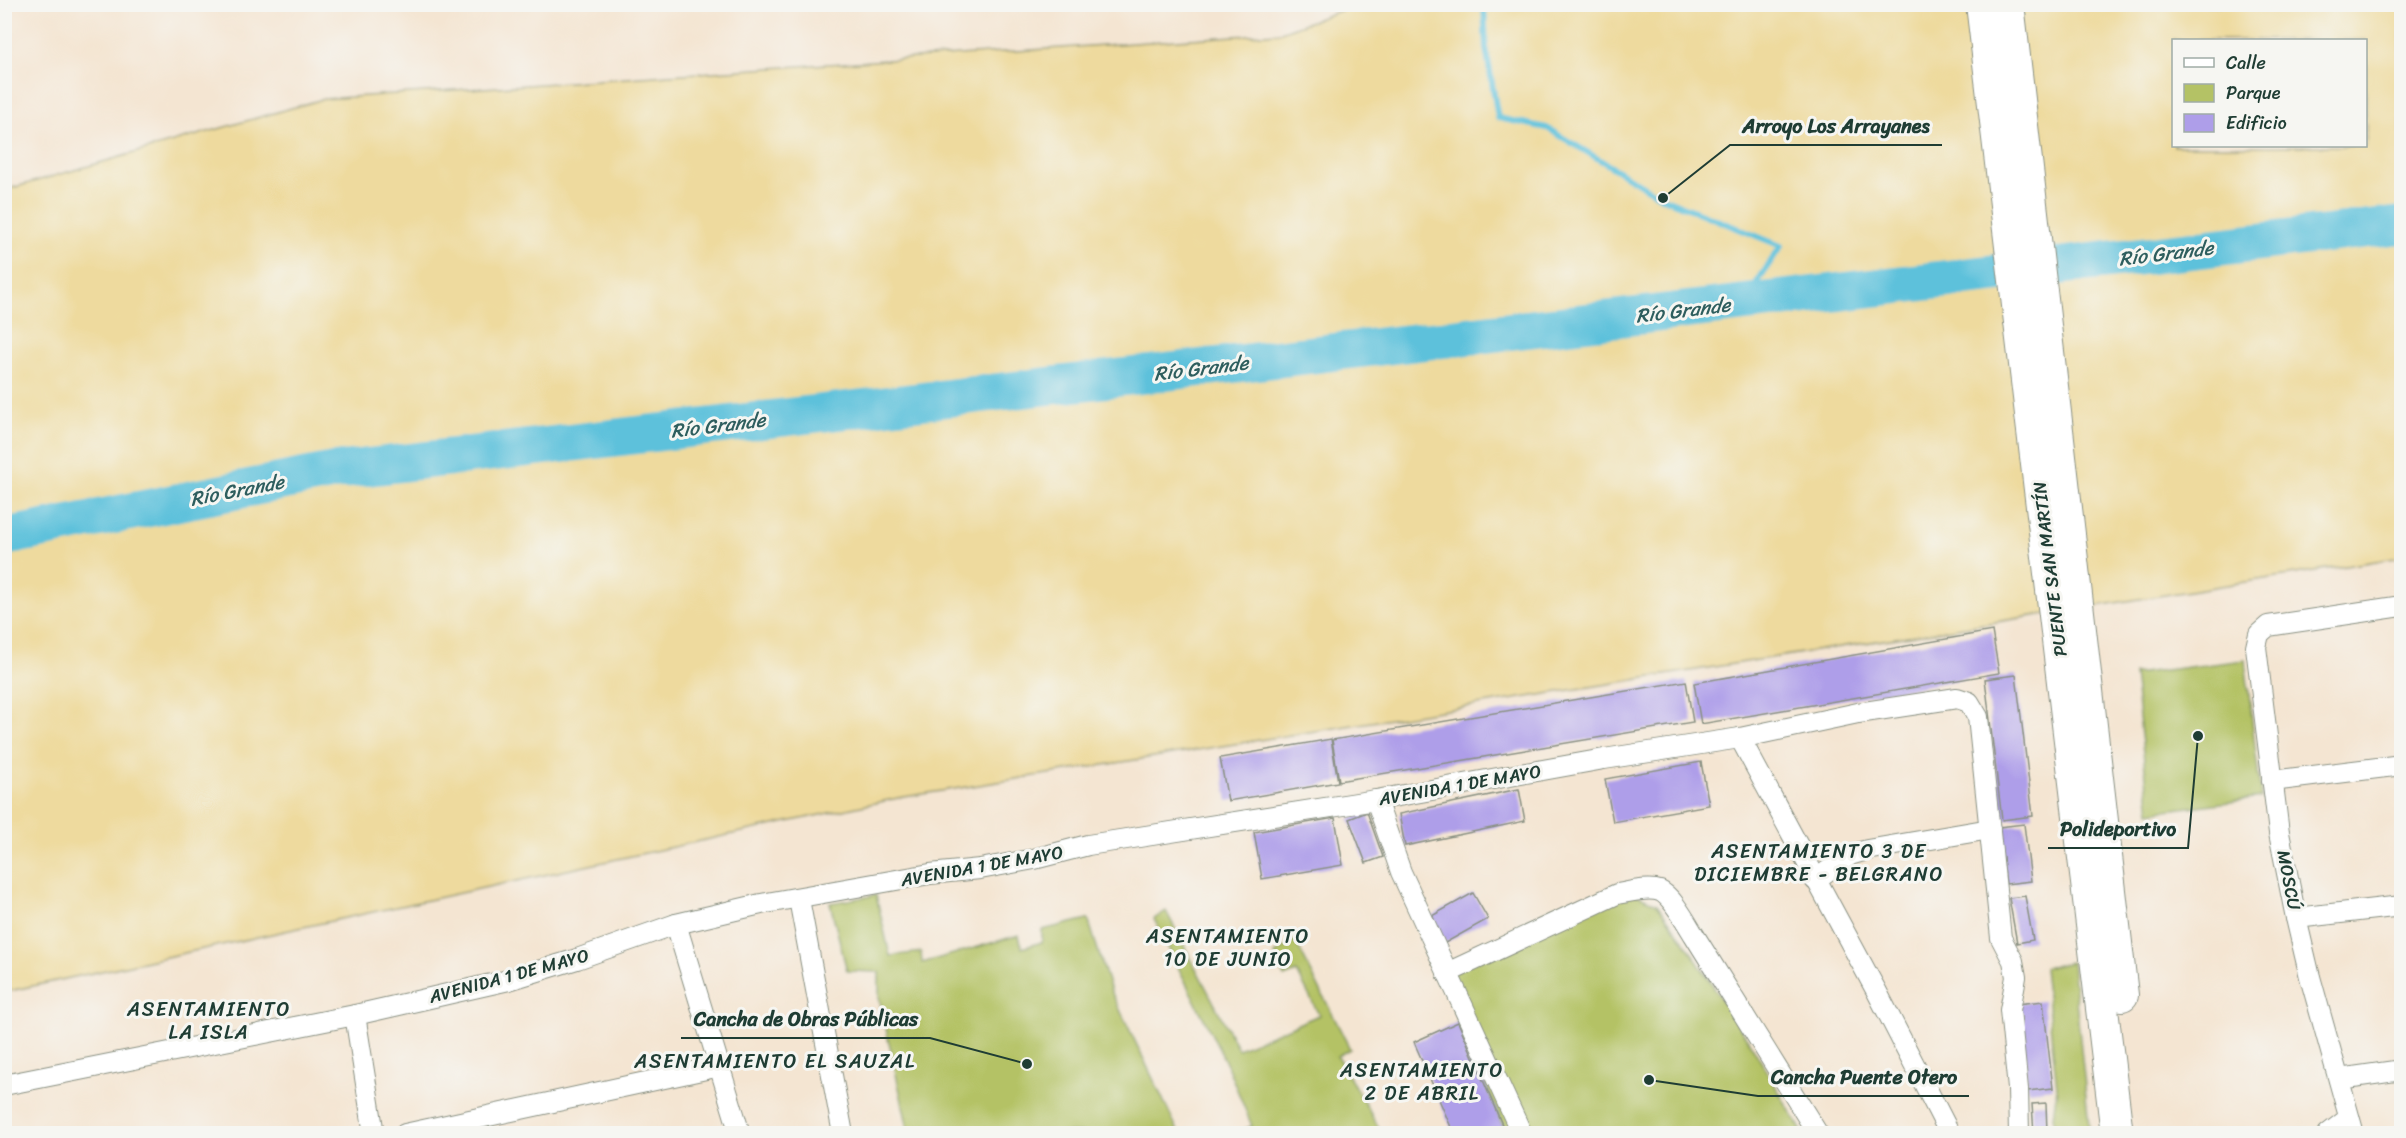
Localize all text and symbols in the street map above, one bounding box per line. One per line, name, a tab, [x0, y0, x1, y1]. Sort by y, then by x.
legend	[2172, 39, 2367, 147]
text: Calle	[2226, 47, 2266, 79]
text: Parque	[2226, 77, 2281, 109]
callout: Arroyo Los Arrayanes	[1730, 107, 1942, 145]
text: Edificio	[2226, 107, 2287, 139]
text: Arroyo Los Arrayanes	[1741, 109, 1931, 144]
water label: Río Grande	[2117, 230, 2218, 277]
water label: Río Grande	[1634, 287, 1735, 334]
water label: Río Grande	[1152, 345, 1253, 392]
water label: Río Grande	[669, 402, 770, 449]
water label: Río Grande	[187, 464, 289, 517]
street label: PUENTE SAN MARTÍN	[2023, 479, 2077, 658]
street label: AVENIDA 1 DE MAYO	[1375, 755, 1544, 815]
callout: Polideportivo	[2048, 810, 2188, 848]
text: Polideportivo	[2060, 812, 2176, 847]
district label: ASENTAMIENTO 3 DE DICIEMBRE - BELGRANO	[1694, 834, 1944, 892]
street label: AVENIDA 1 DE MAYO	[897, 836, 1066, 896]
street label: MOSCÚ	[2268, 847, 2311, 914]
district label: ASENTAMIENTO 10 DE JUNIO	[1145, 919, 1310, 977]
street label: AVENIDA 1 DE MAYO	[424, 939, 593, 1013]
district label: ASENTAMIENTO LA ISLA	[126, 992, 291, 1050]
callout: Cancha de Obras Públicas	[681, 1000, 930, 1038]
text: Cancha de Obras Públicas	[693, 1002, 919, 1037]
district label: ASENTAMIENTO EL SAUZAL	[633, 1044, 916, 1079]
district label: ASENTAMIENTO 2 DE ABRIL	[1339, 1053, 1504, 1111]
callout: Cancha Puente Otero	[1758, 1058, 1969, 1096]
text: Cancha Puente Otero	[1770, 1060, 1958, 1095]

